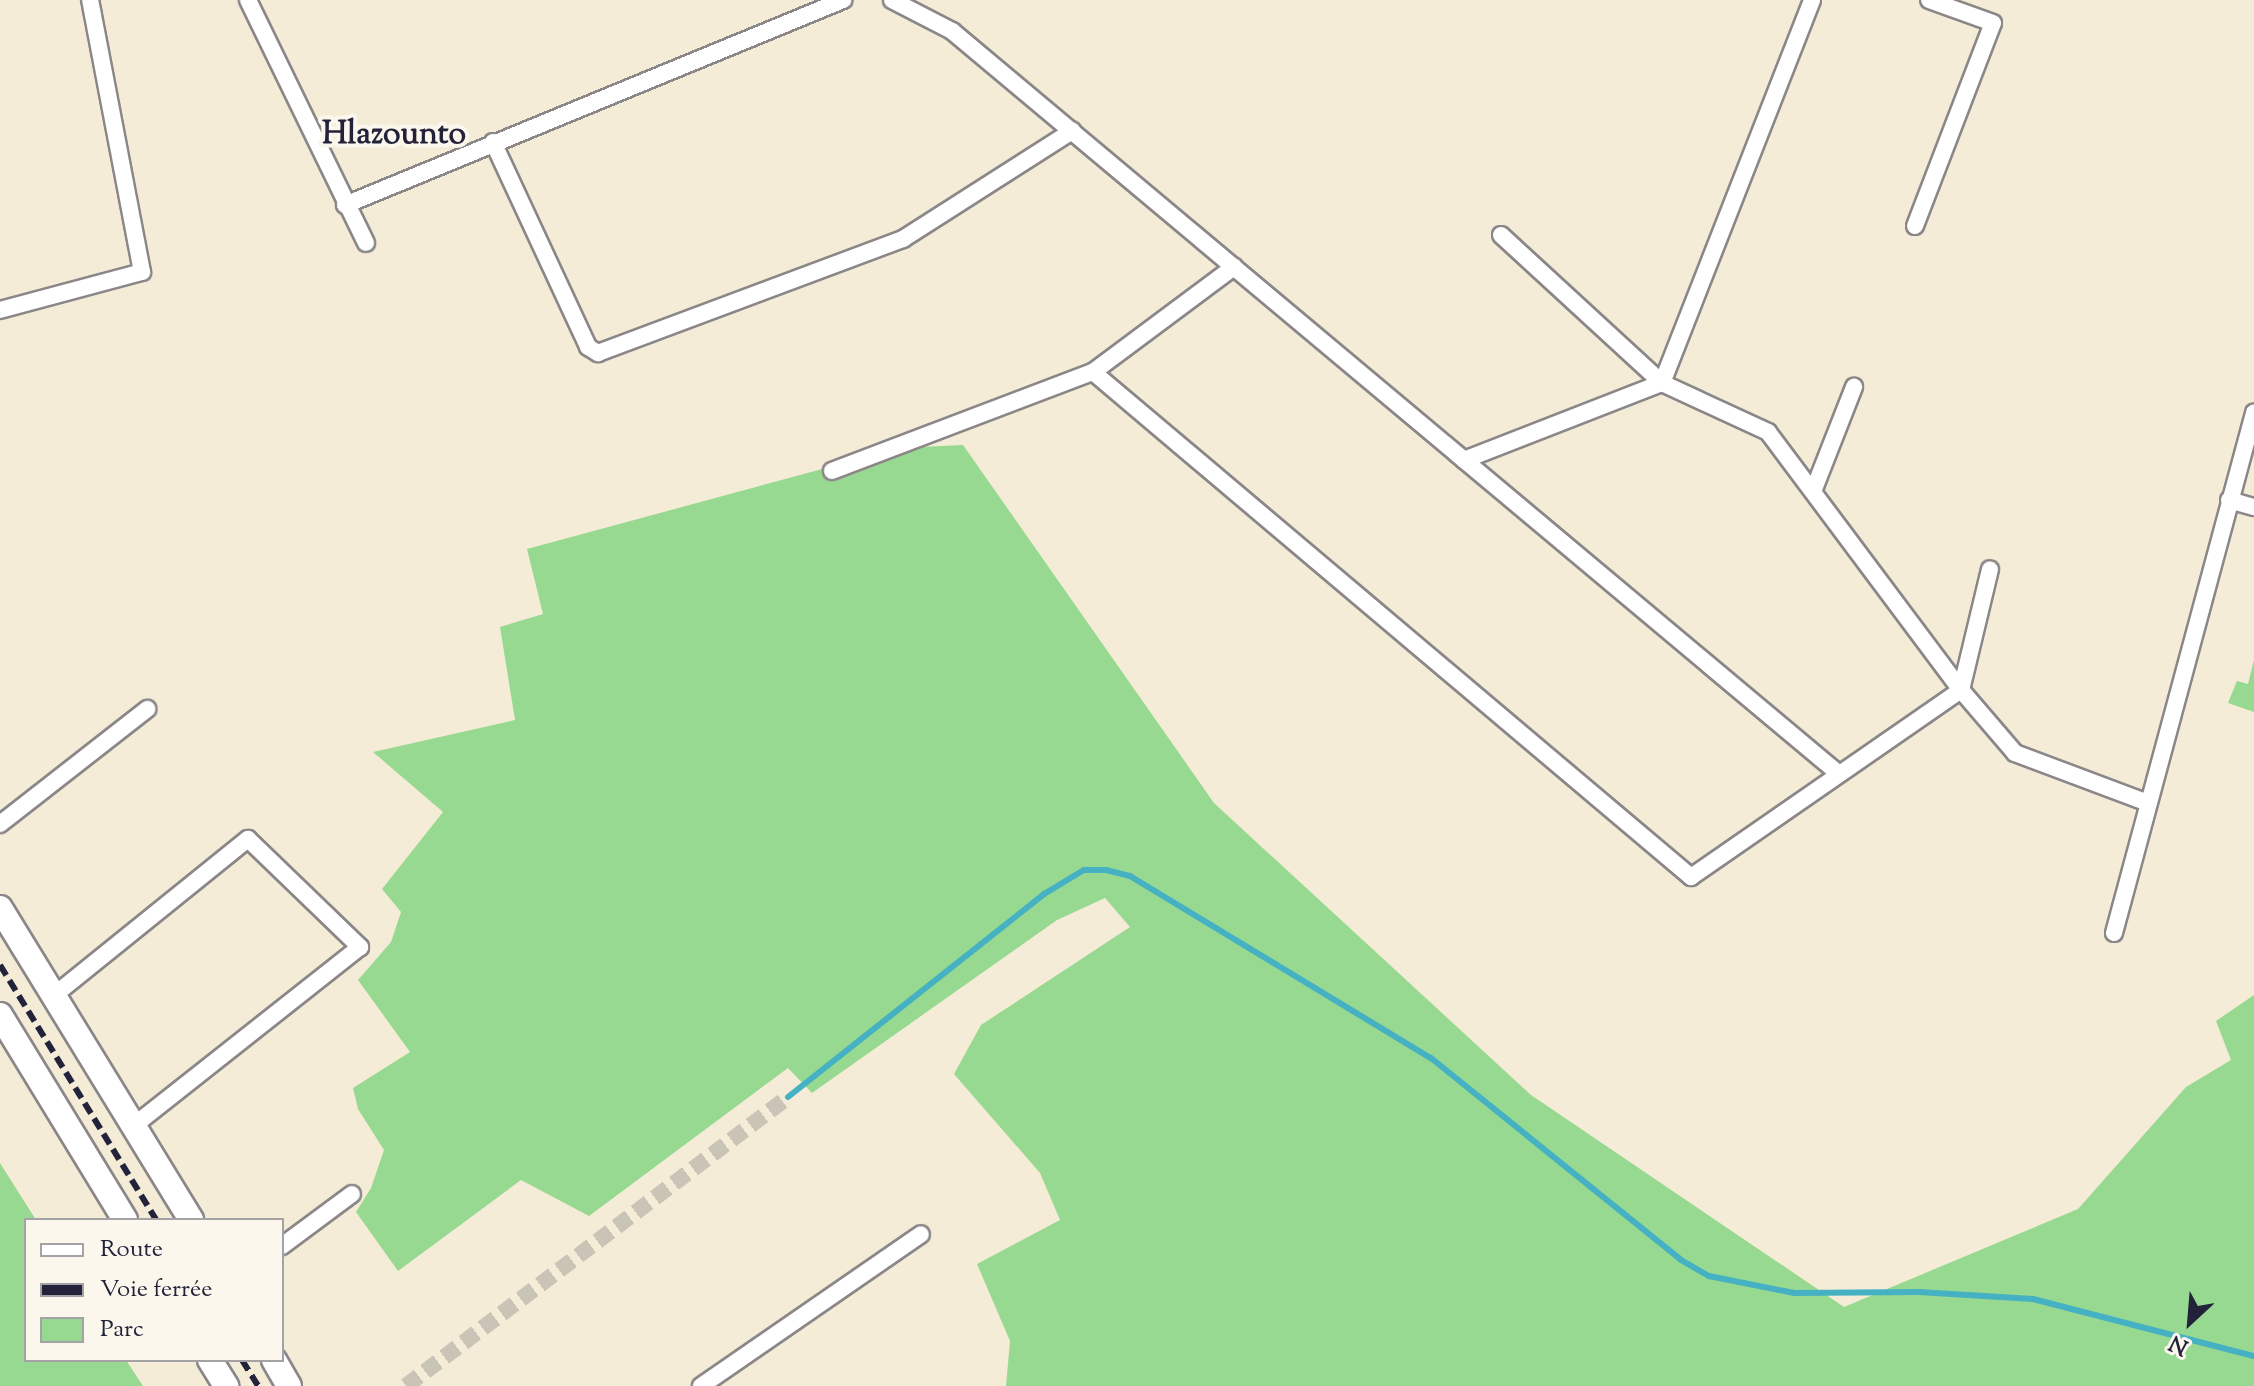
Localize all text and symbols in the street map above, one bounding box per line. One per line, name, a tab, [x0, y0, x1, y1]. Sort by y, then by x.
district label: Hlazounto	[322, 116, 466, 154]
legend	[24, 1218, 284, 1362]
text: Route	[100, 1233, 163, 1267]
text: Voie ferrée	[100, 1273, 213, 1307]
north arrow	[2150, 1282, 2230, 1362]
text: Parc	[100, 1313, 144, 1347]
text: N	[2165, 1325, 2194, 1362]

